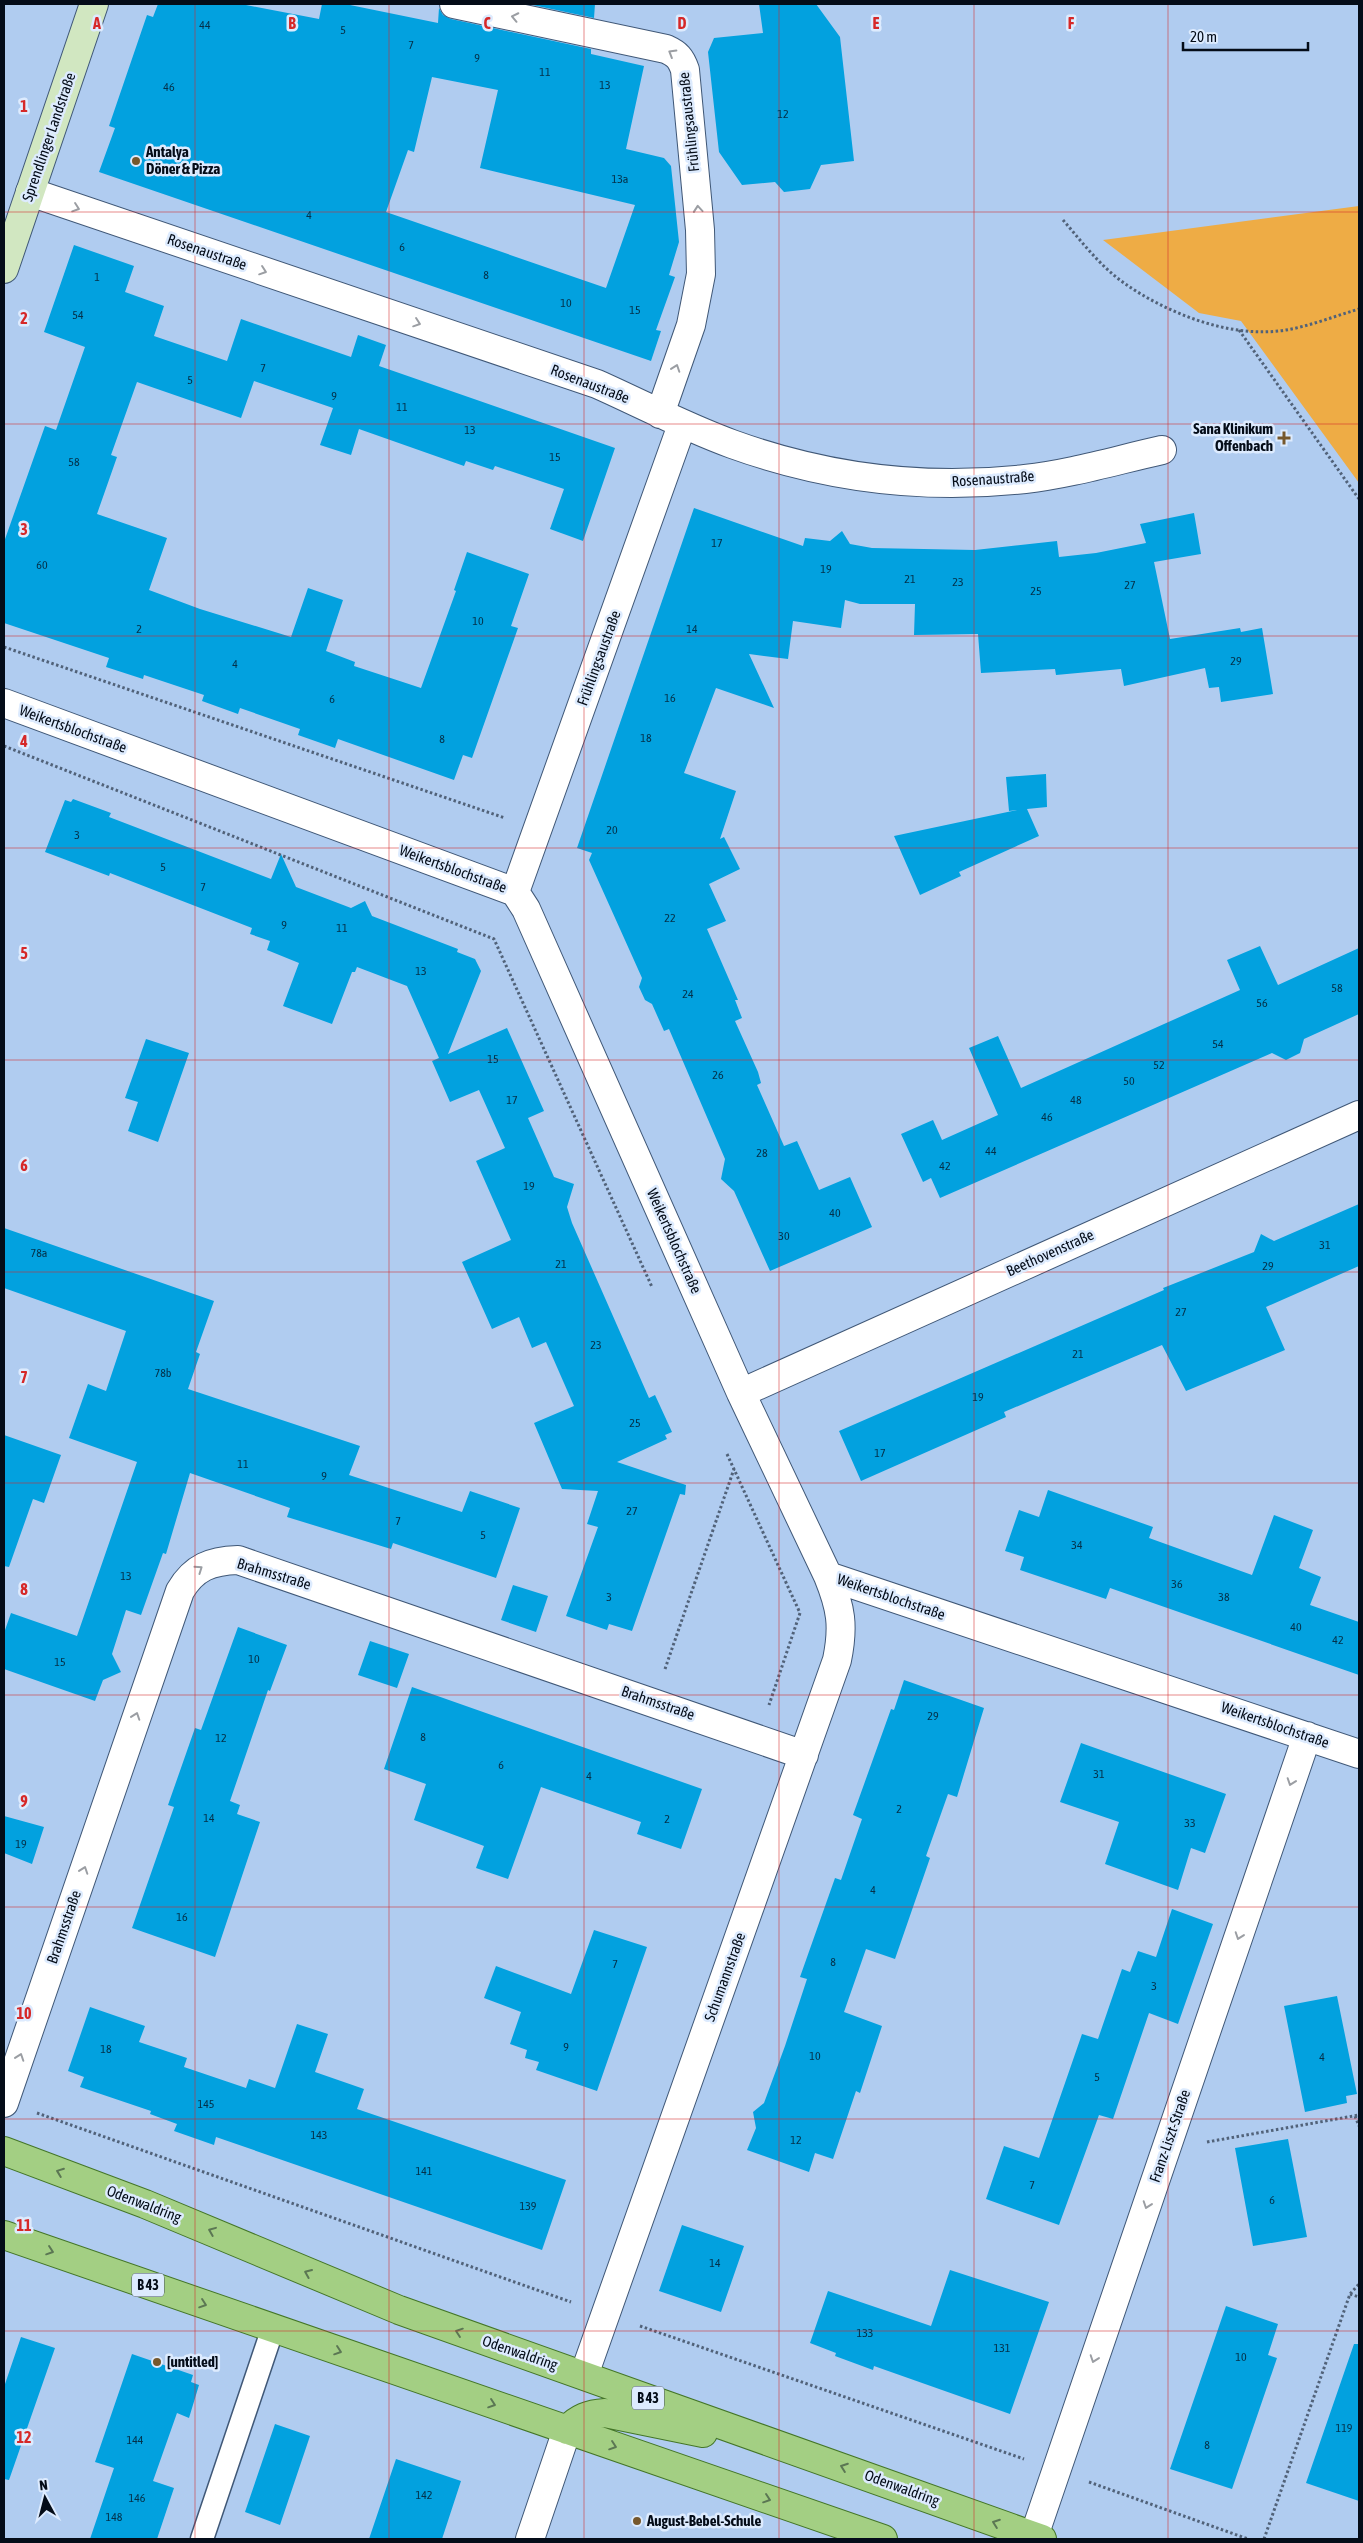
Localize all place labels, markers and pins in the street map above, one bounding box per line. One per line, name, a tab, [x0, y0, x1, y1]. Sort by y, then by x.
place label: Antalya Döner & Pizza	[145, 143, 220, 177]
marker: Antalya Döner & Pizza	[130, 155, 142, 167]
place label: Sana Klinikum Offenbach	[1193, 420, 1273, 454]
marker: Sana Klinikum Offenbach	[1277, 431, 1291, 445]
place label: [untitled]	[167, 2353, 218, 2370]
marker: [untitled]	[151, 2356, 163, 2368]
place label: August-Bebel-Schule	[646, 2512, 761, 2529]
marker: August-Bebel-Schule	[631, 2515, 643, 2527]

